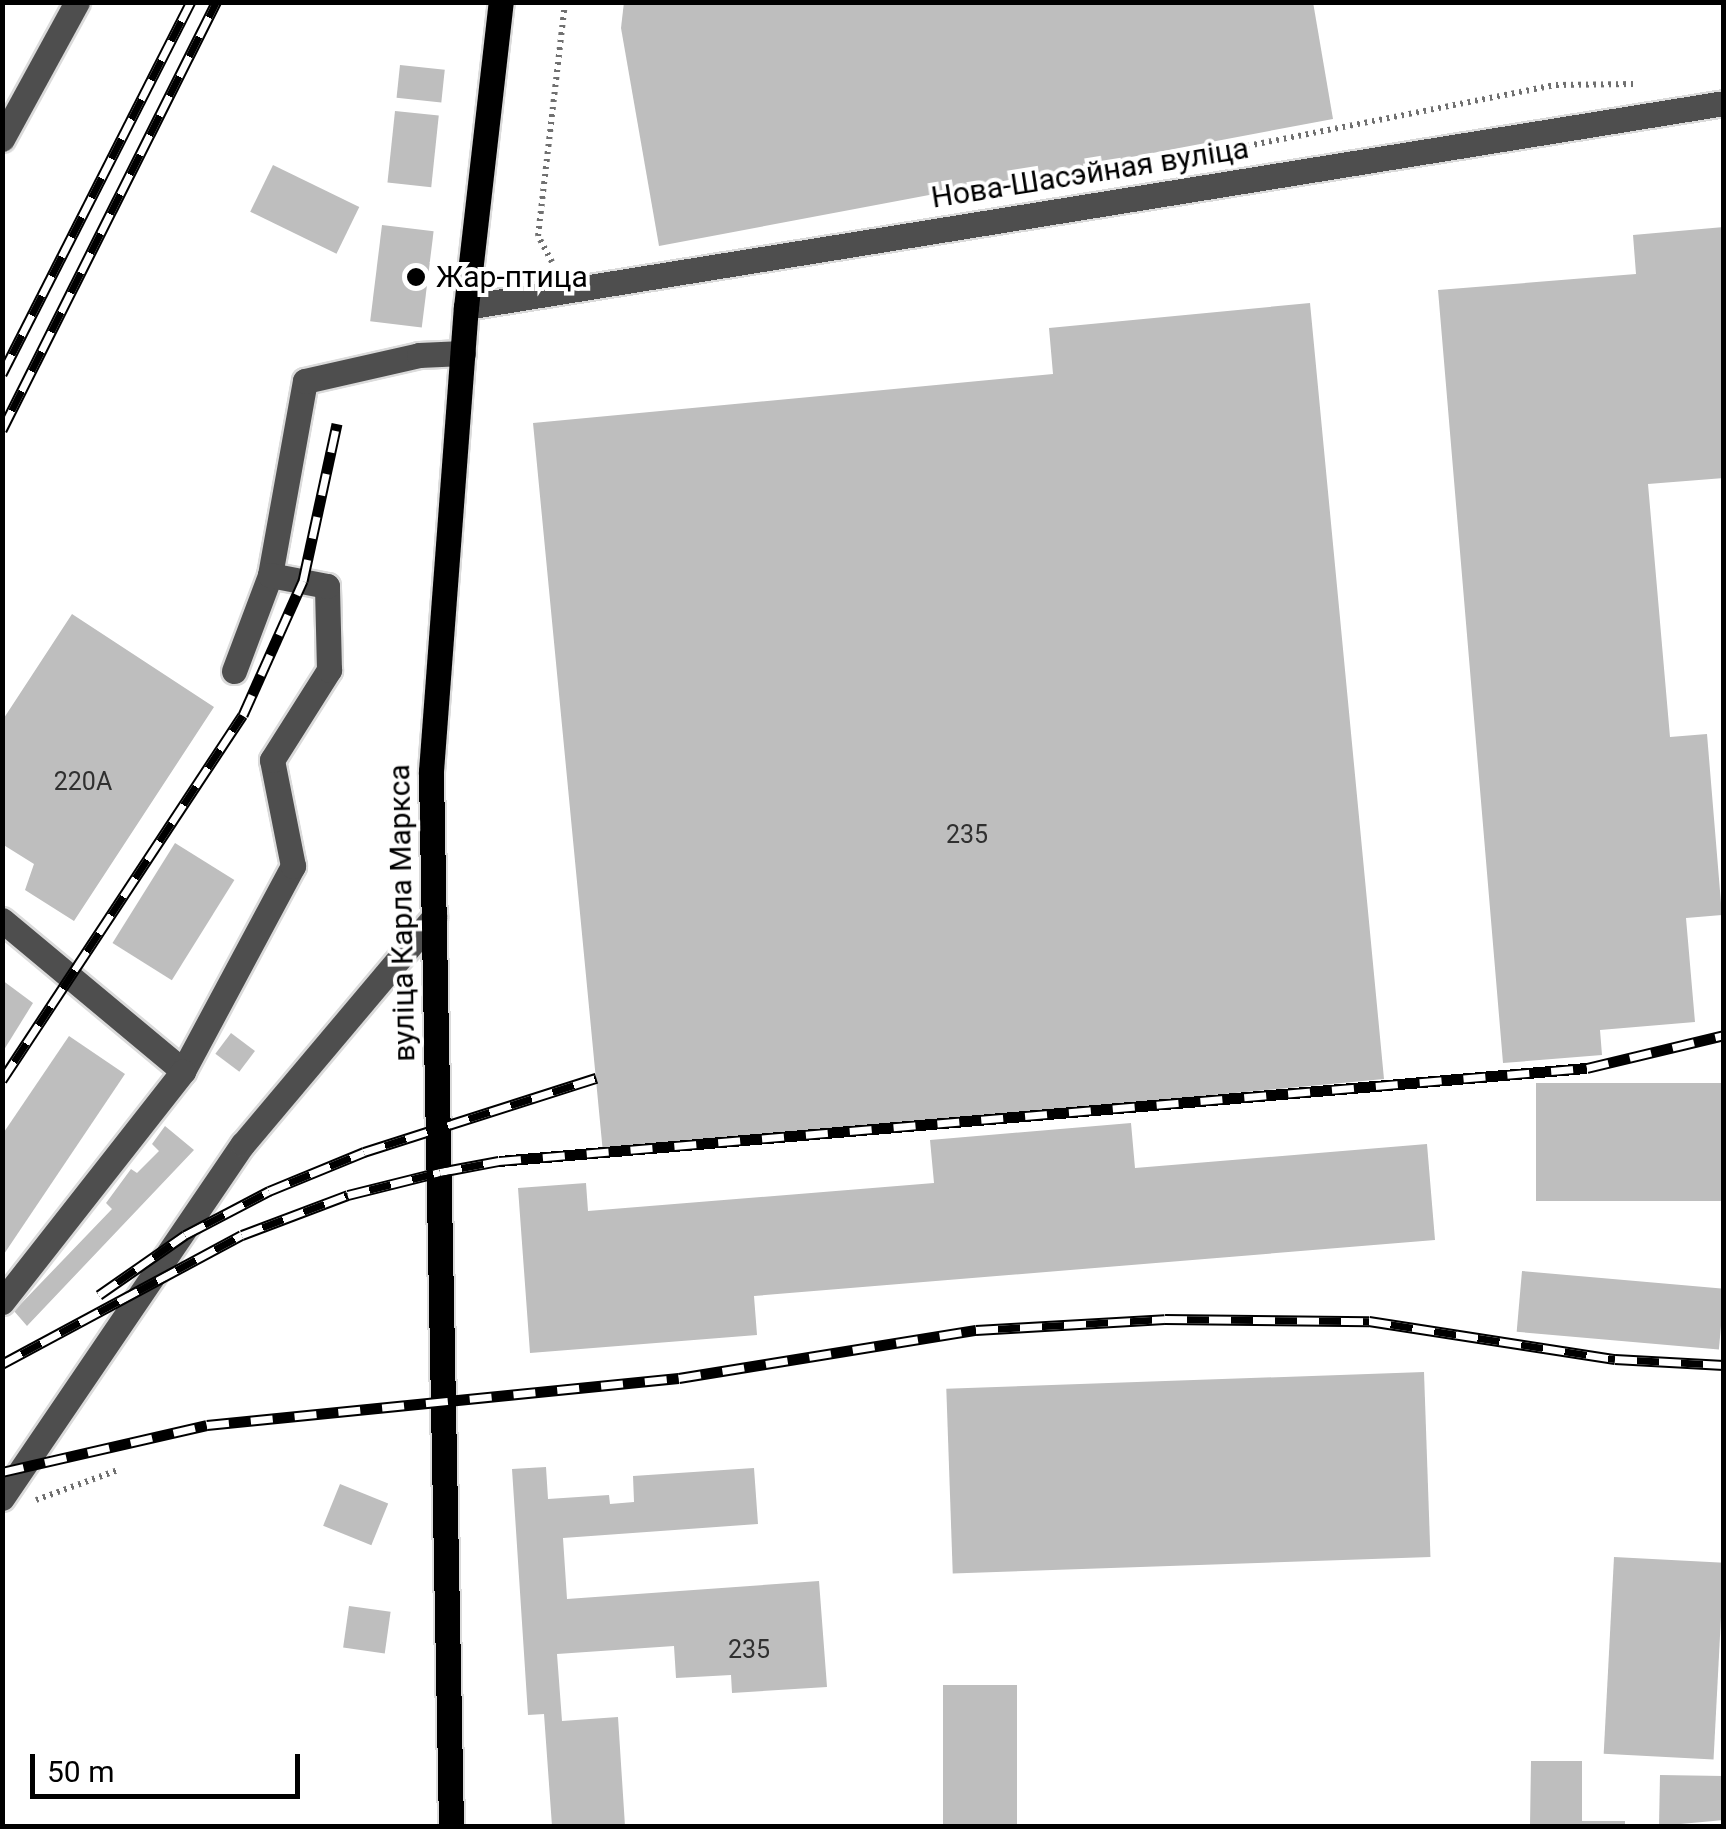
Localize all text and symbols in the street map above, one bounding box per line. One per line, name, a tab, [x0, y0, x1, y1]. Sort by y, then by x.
street label: Нова-Шасэйная вуліца	[929, 130, 1251, 216]
place label: Жар-птица	[436, 259, 588, 295]
marker: Жар-птица	[405, 266, 427, 288]
street label: вуліца Карла Маркса	[381, 764, 423, 1062]
house number: 220А	[54, 767, 112, 797]
house number: 235	[946, 820, 988, 850]
house number: 235	[728, 1635, 770, 1665]
scale bar	[35, 1734, 305, 1796]
text: 50 m	[47, 1754, 114, 1789]

